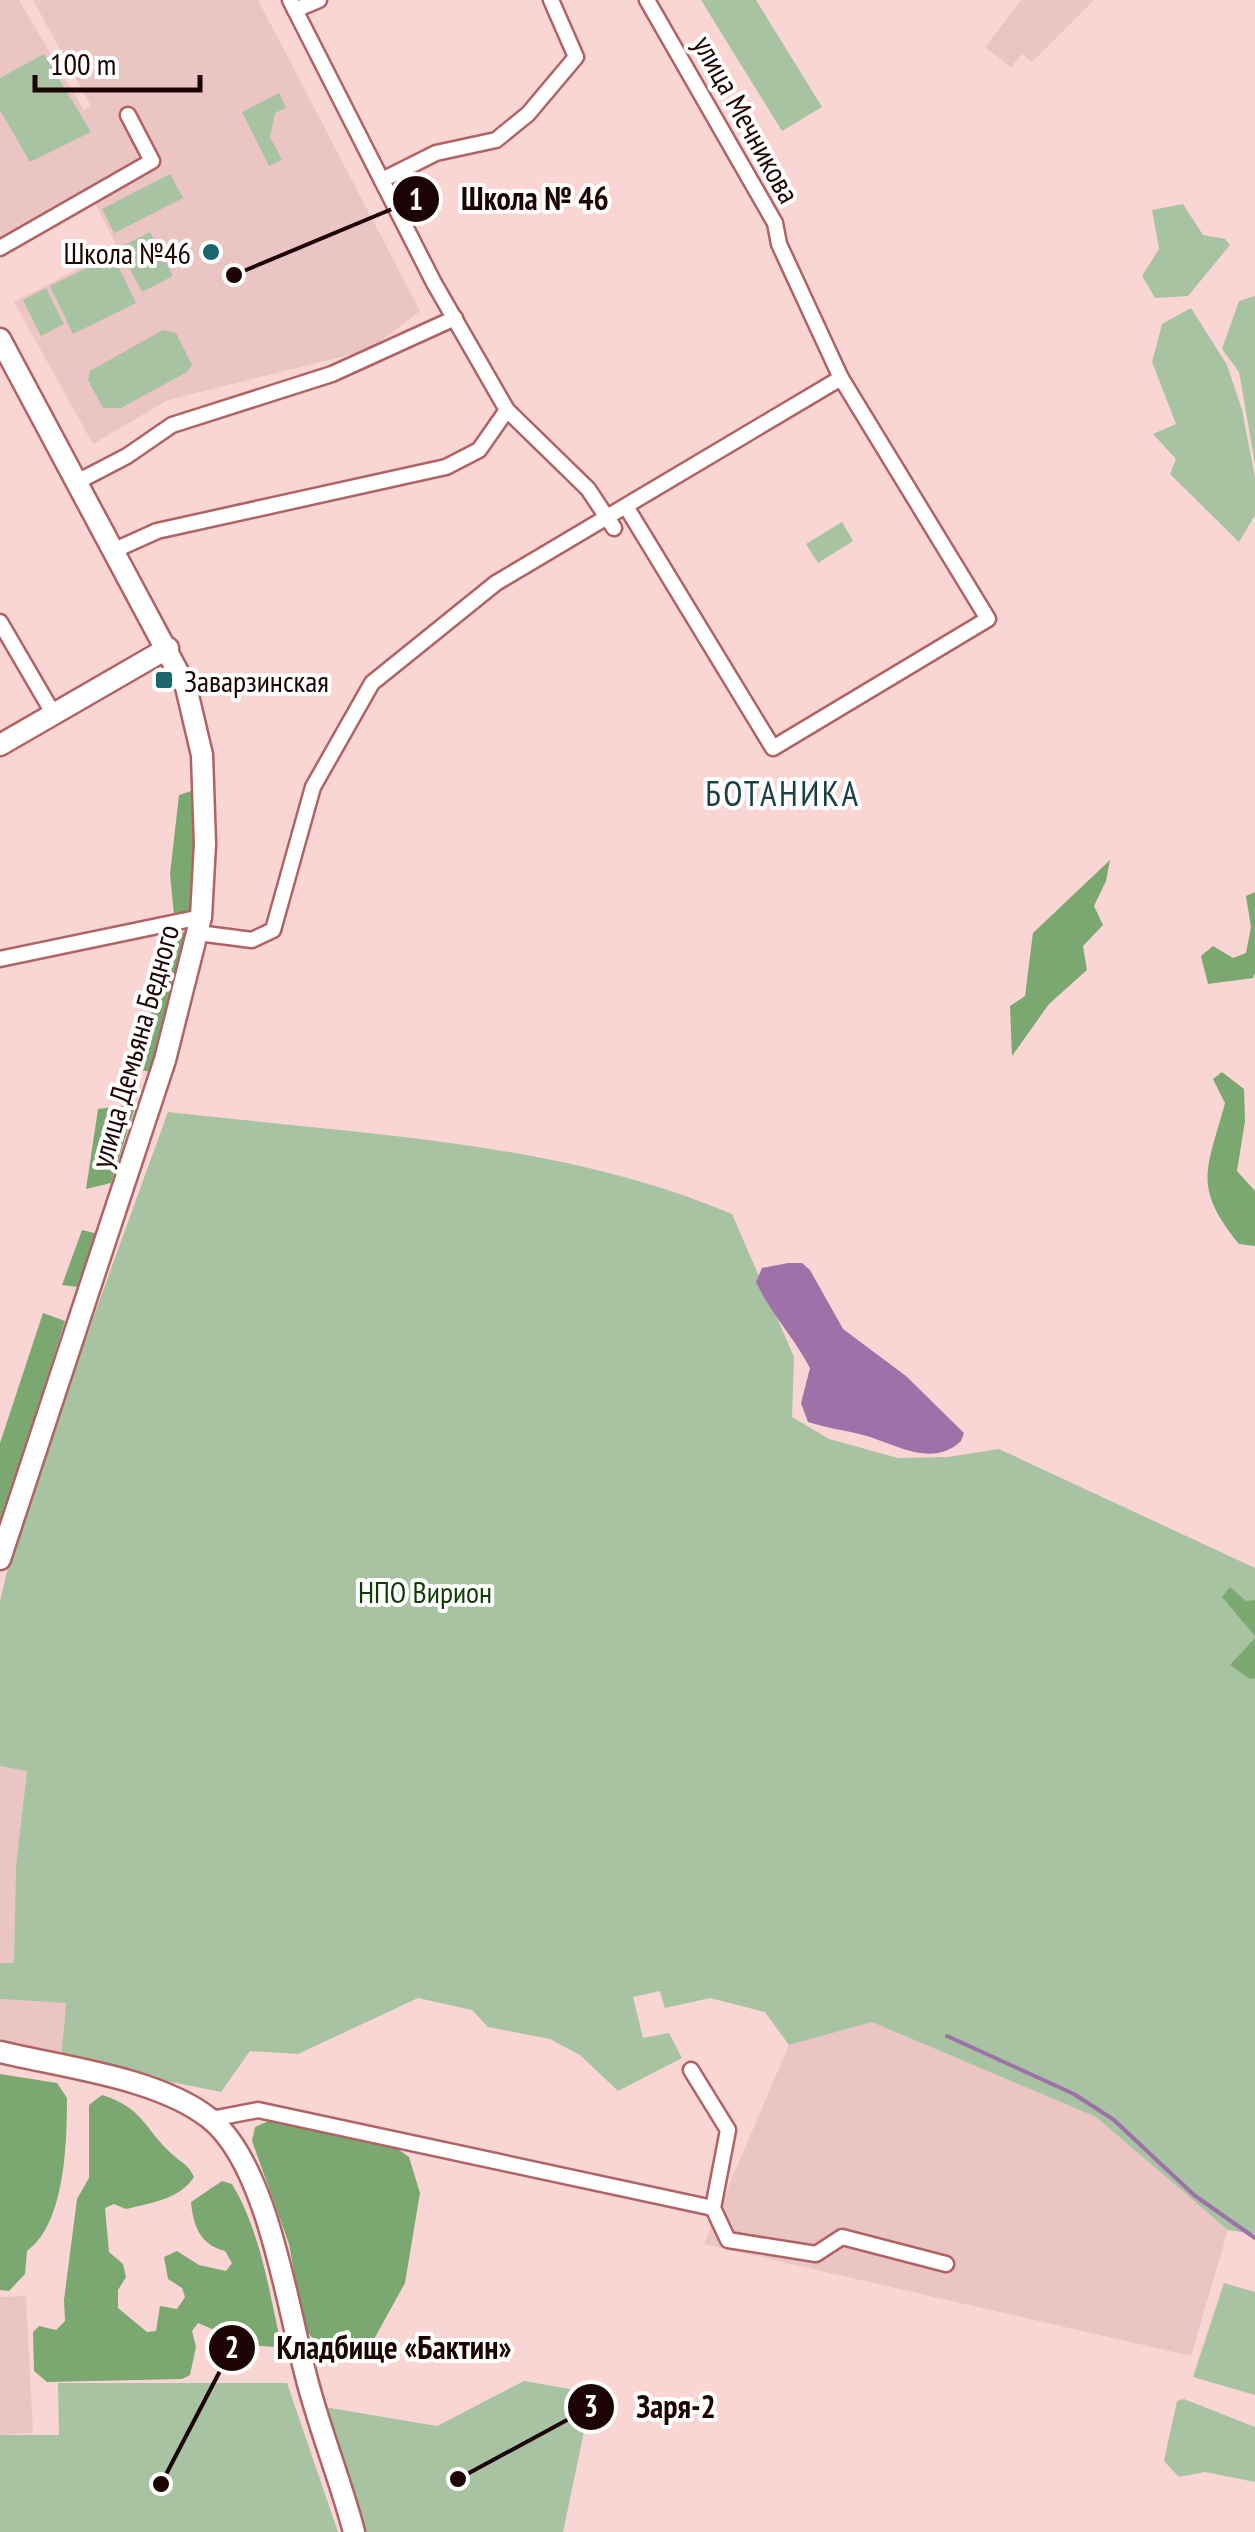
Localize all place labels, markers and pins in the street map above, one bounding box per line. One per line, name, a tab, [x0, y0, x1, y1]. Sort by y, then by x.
callout: Школа № 46	[391, 168, 629, 230]
place label: Школа №46	[63, 233, 191, 272]
marker: Школа №46	[200, 241, 222, 263]
place label: Заварзинская	[184, 661, 329, 700]
marker: Заварзинская	[153, 669, 175, 691]
callout: Кладбище «Бактин»	[207, 2317, 532, 2379]
callout: Заря-2	[566, 2376, 736, 2438]

